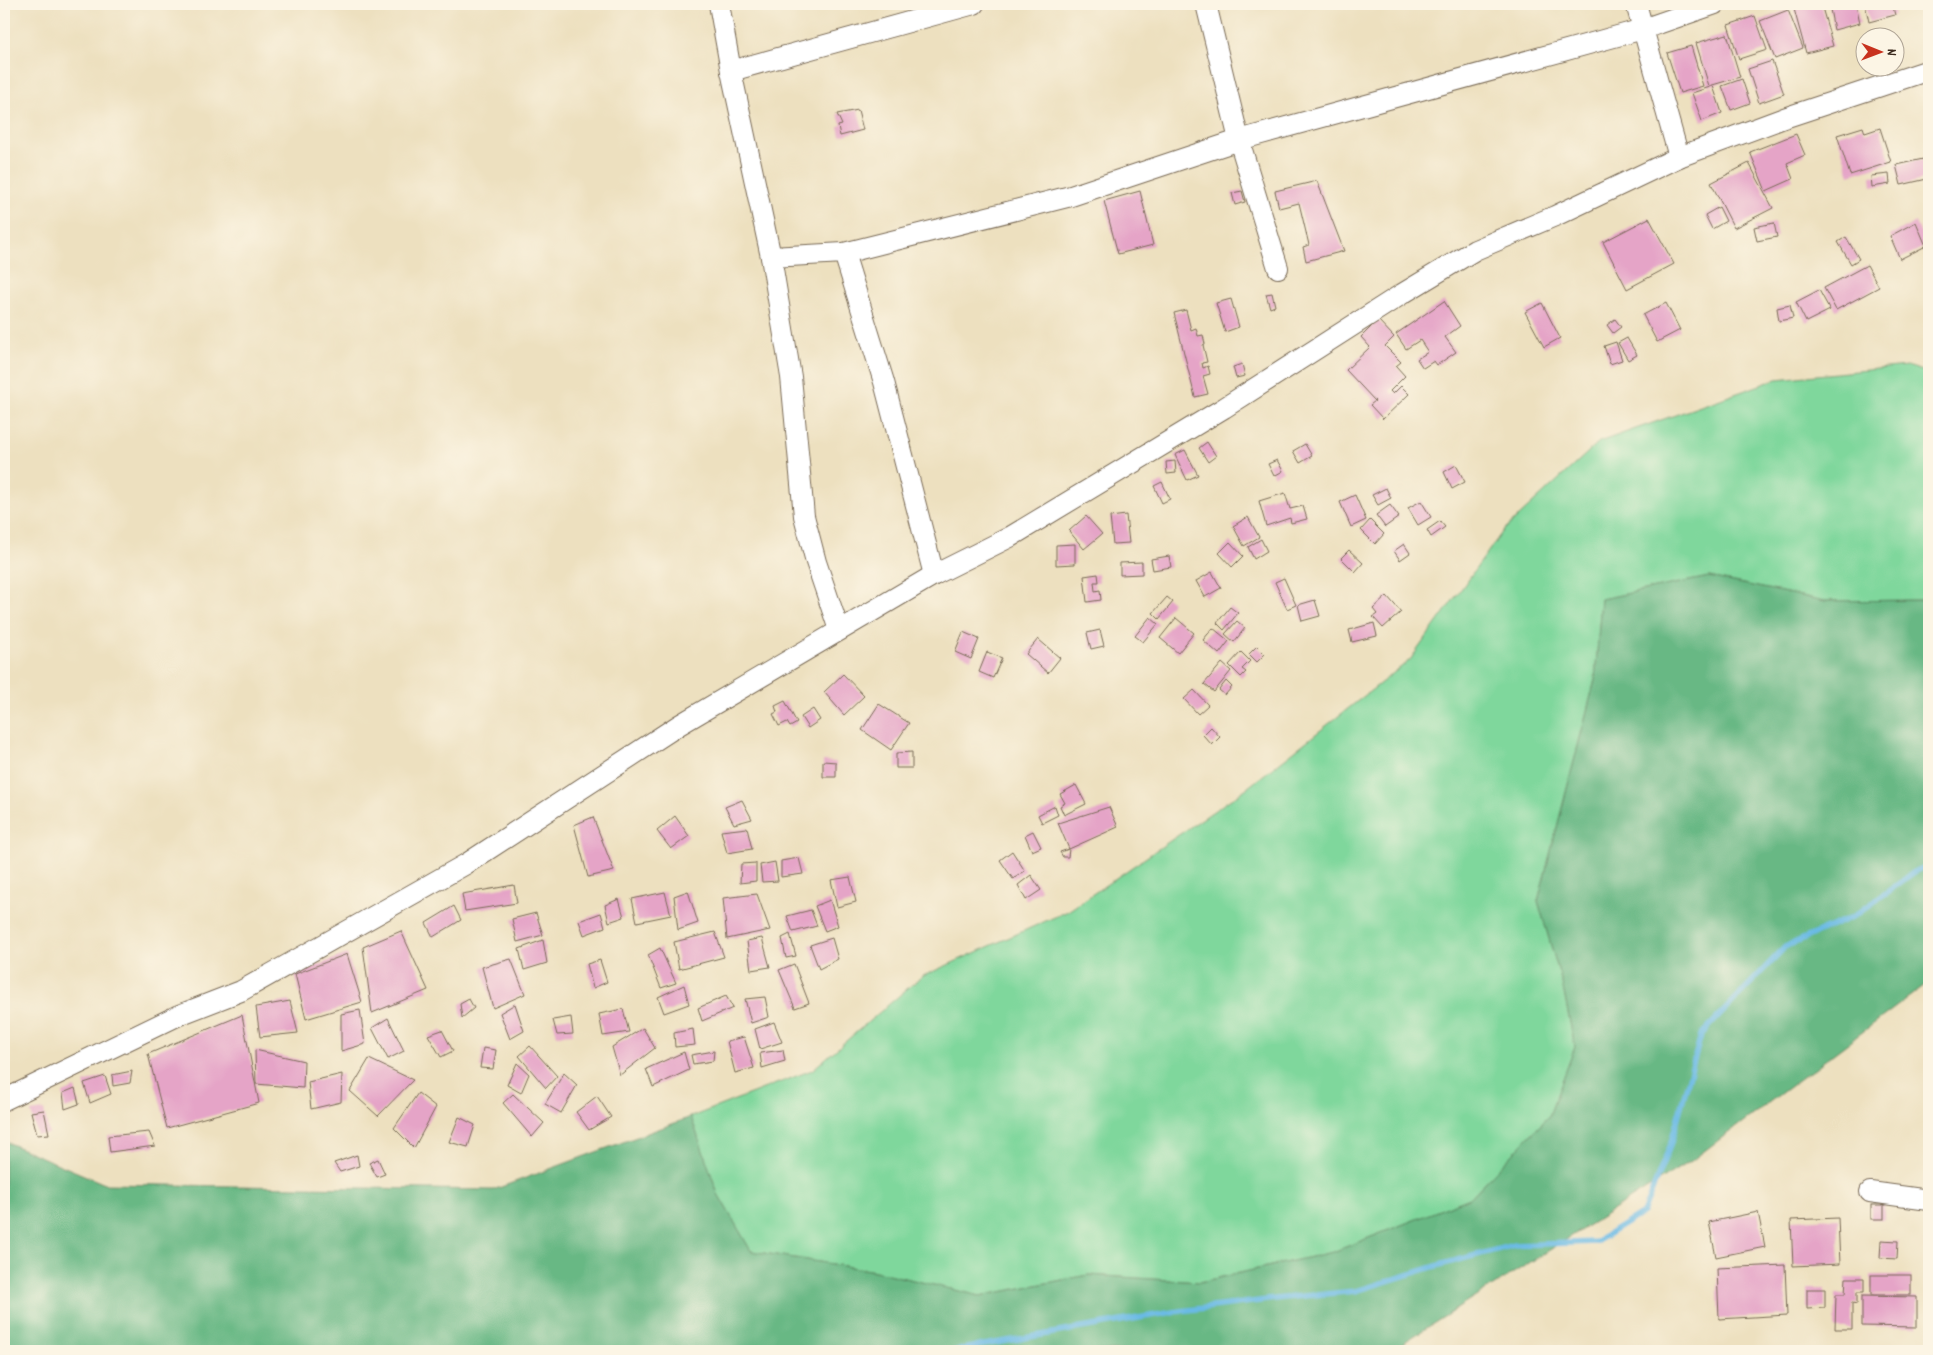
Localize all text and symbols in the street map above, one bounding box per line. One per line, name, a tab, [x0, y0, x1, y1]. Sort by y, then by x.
north arrow	[1856, 28, 1906, 78]
text: N	[1881, 49, 1901, 56]

